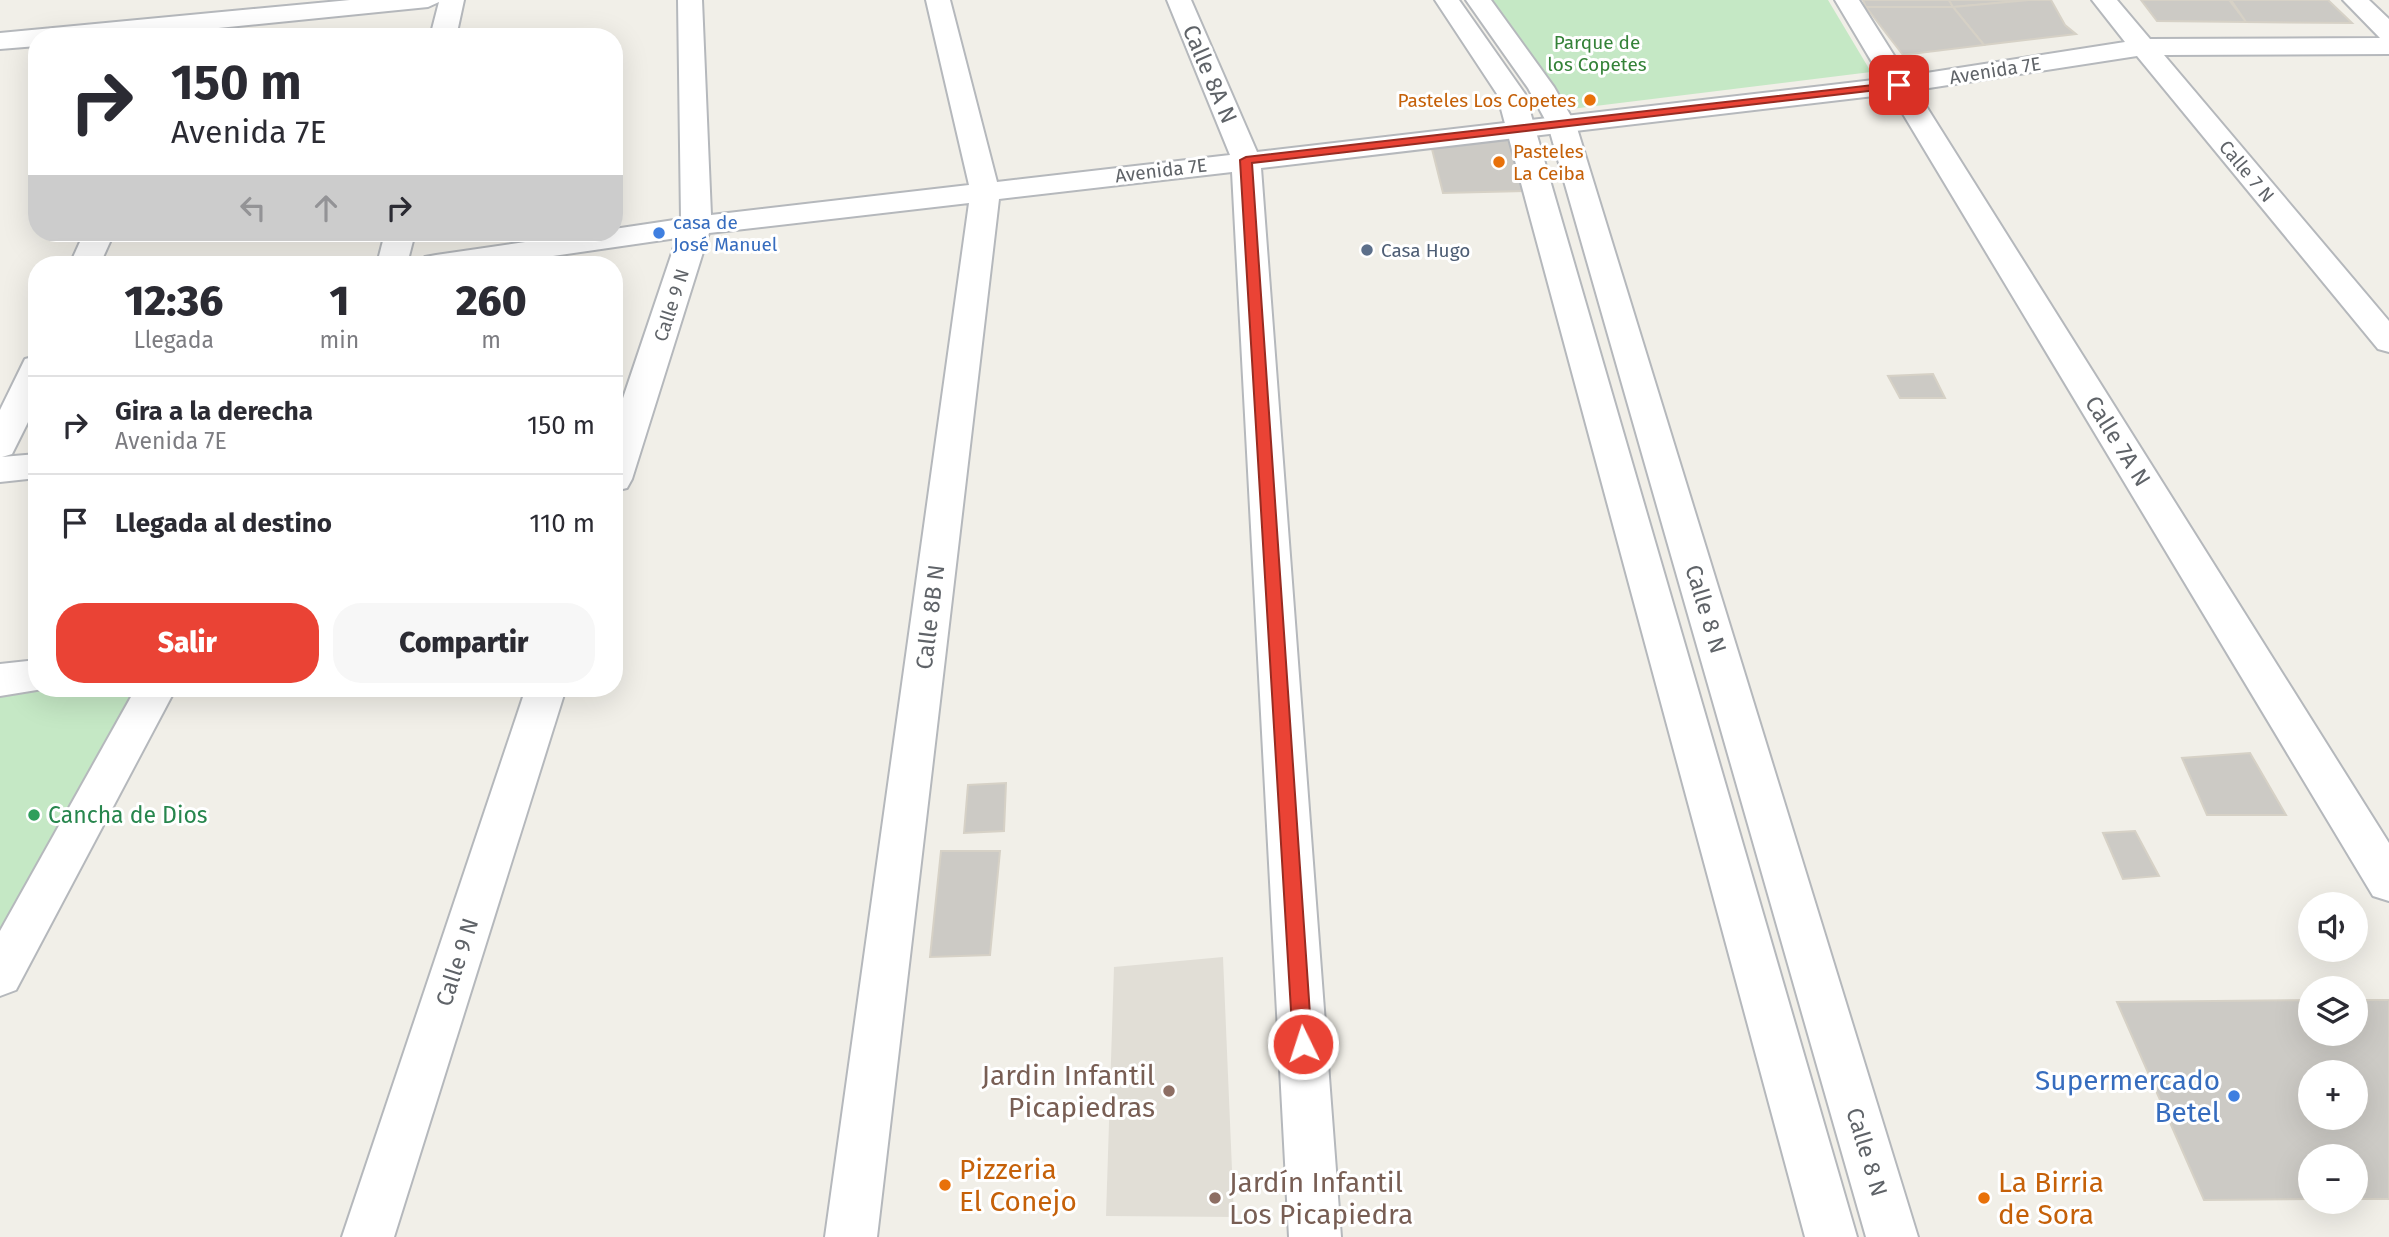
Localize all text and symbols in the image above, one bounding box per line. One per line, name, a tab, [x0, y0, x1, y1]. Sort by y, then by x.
street label: Calle 8A N	[1177, 20, 1243, 128]
park label: Parque de los Copetes	[1547, 31, 1647, 76]
street label: Avenida 7E	[1948, 52, 2042, 89]
text: 150 m	[171, 53, 302, 112]
pin	[1869, 55, 1929, 115]
icon: right	[56, 56, 147, 147]
icon: arrive	[1880, 66, 1918, 104]
place label: Pasteles Los Copetes	[1398, 89, 1576, 112]
marker: Pasteles Los Copetes	[1582, 92, 1598, 108]
text: Avenida 7E	[171, 113, 327, 151]
street label: Calle 7 N	[2214, 136, 2279, 207]
place label: Pasteles La Ceiba	[1513, 140, 1585, 185]
street label: Avenida 7E	[1114, 153, 1208, 188]
marker: Pasteles La Ceiba	[1491, 154, 1507, 170]
icon: left	[234, 189, 272, 227]
icon: ahead	[307, 189, 345, 227]
icon: right	[380, 189, 418, 227]
place label: casa de José Manuel	[673, 211, 778, 256]
marker: casa de José Manuel	[651, 225, 667, 241]
place label: Casa Hugo	[1381, 239, 1470, 262]
marker: Casa Hugo	[1359, 242, 1375, 258]
street label: Calle 9 N	[649, 266, 694, 344]
text: 12:36	[124, 276, 223, 326]
text: 1	[329, 276, 349, 326]
text: 260	[456, 276, 527, 326]
text: Llegada	[133, 326, 214, 354]
text: min	[320, 326, 359, 354]
text: m	[481, 326, 501, 354]
street label: Calle 7A N	[2079, 391, 2157, 491]
text: Gira a la derecha	[115, 396, 313, 427]
icon: right	[56, 406, 94, 444]
text: 150 m	[527, 410, 595, 441]
text: Avenida 7E	[115, 427, 227, 455]
icon: arrive	[56, 504, 94, 542]
text: Llegada al destino	[115, 508, 332, 539]
text: 110 m	[529, 508, 595, 539]
street label: Calle 8 N	[1679, 561, 1733, 657]
street label: Calle 8B N	[910, 563, 950, 671]
button: Salir	[56, 603, 319, 683]
button: Compartir	[333, 603, 595, 683]
place label: Cancha de Dios	[48, 801, 208, 829]
marker: Cancha de Dios	[26, 807, 42, 823]
map controls	[2298, 892, 2368, 1214]
button: sound	[2298, 892, 2368, 962]
street label: Calle 9 N	[430, 914, 484, 1010]
button: layers	[2298, 976, 2368, 1046]
position arrow	[1266, 1007, 1340, 1081]
place label: Jardin Infantil Picapiedras	[982, 1059, 1155, 1124]
button: +	[2298, 1060, 2368, 1130]
place label: Supermercado Betel	[2035, 1064, 2220, 1129]
marker: Jardin Infantil Picapiedras	[1161, 1083, 1177, 1099]
marker: Supermercado Betel	[2226, 1088, 2242, 1104]
street label: Calle 8 N	[1840, 1104, 1894, 1200]
button: −	[2298, 1144, 2368, 1214]
place label: Pizzeria El Conejo	[959, 1153, 1077, 1218]
place label: Jardín Infantil Los Picapiedra	[1229, 1166, 1413, 1231]
place label: La Birria de Sora	[1998, 1166, 2104, 1231]
marker: Pizzeria El Conejo	[937, 1177, 953, 1193]
marker: Jardín Infantil Los Picapiedra	[1207, 1190, 1223, 1206]
marker: La Birria de Sora	[1976, 1190, 1992, 1206]

